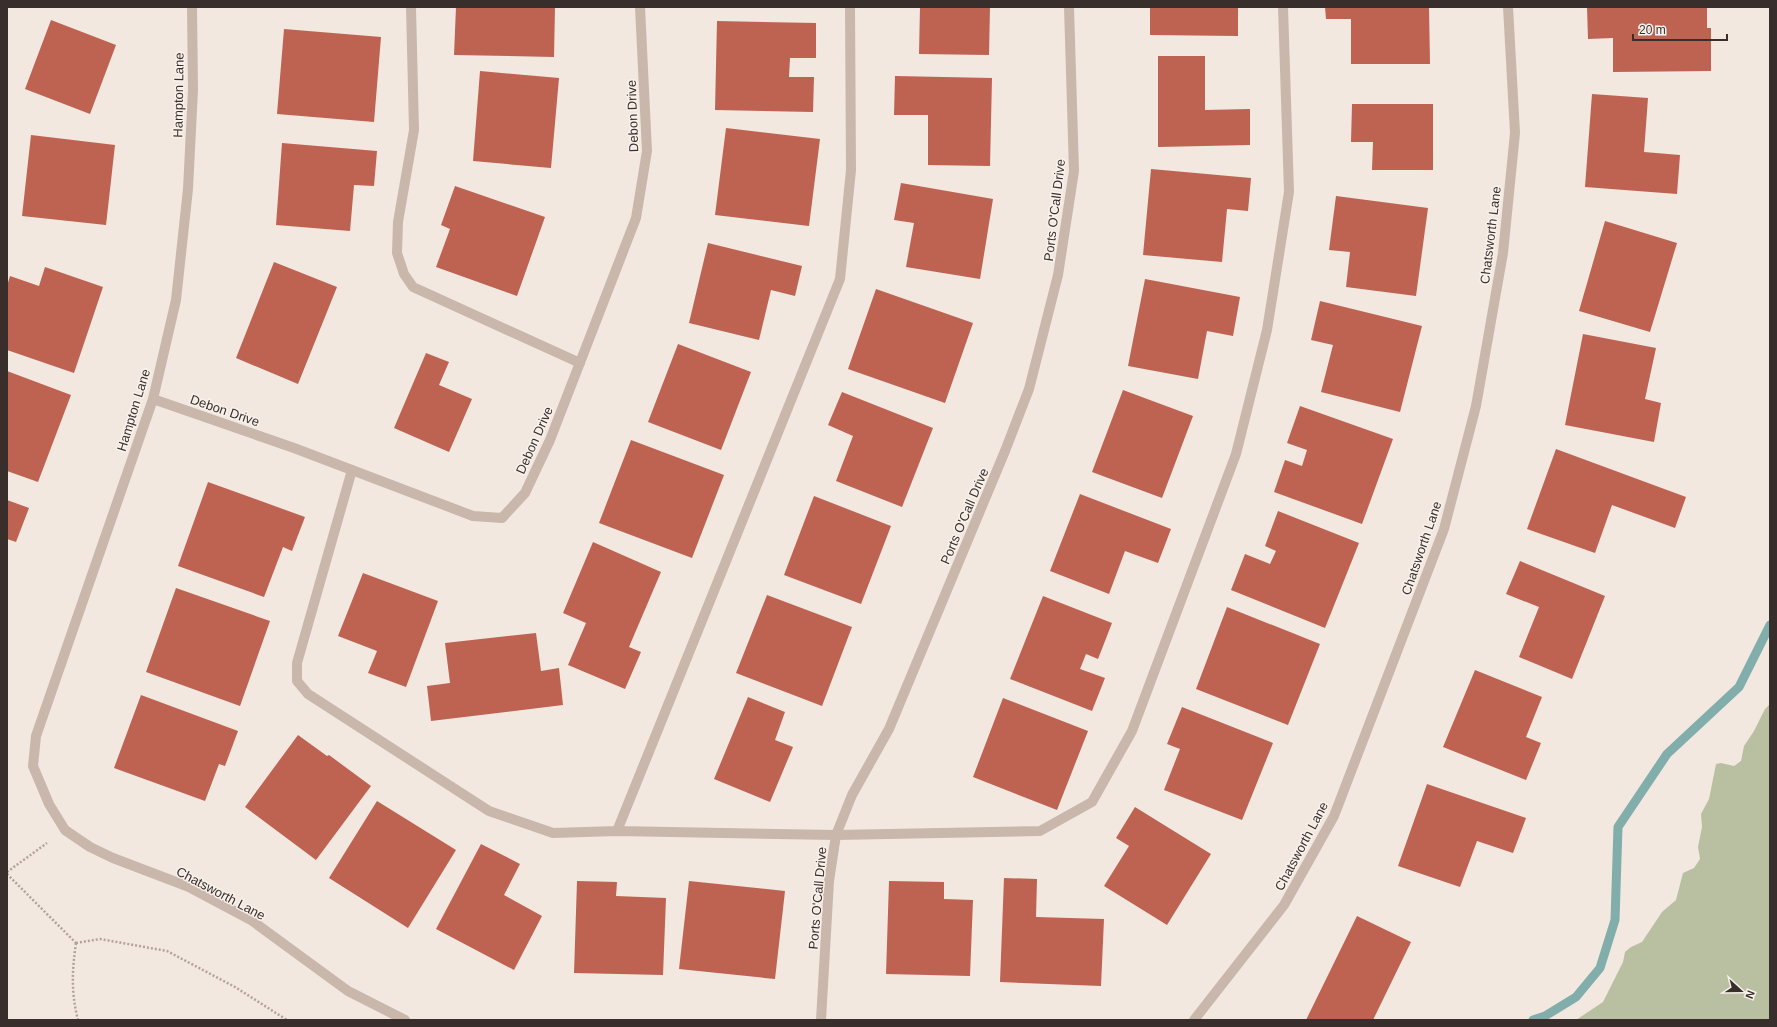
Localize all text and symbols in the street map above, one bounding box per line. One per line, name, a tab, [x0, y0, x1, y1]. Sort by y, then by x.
scale bar	[1633, 16, 1727, 42]
text: 20 m	[1639, 23, 1666, 37]
street label: Hampton Lane	[170, 52, 187, 138]
street label: Debon Drive	[624, 80, 641, 152]
street label: Ports O'Call Drive	[1041, 158, 1068, 262]
street label: Chatsworth Lane	[1477, 185, 1504, 285]
street label: Hampton Lane	[114, 367, 153, 453]
street label: Debon Drive	[188, 392, 261, 429]
street label: Debon Drive	[513, 404, 556, 476]
street label: Ports O'Call Drive	[937, 466, 991, 566]
street label: Chatsworth Lane	[1398, 499, 1445, 597]
street label: Chatsworth Lane	[1272, 799, 1331, 893]
street label: Ports O'Call Drive	[806, 846, 829, 950]
street label: Chatsworth Lane	[174, 864, 268, 923]
north arrow	[1721, 971, 1761, 1011]
text: N	[1743, 989, 1757, 1000]

